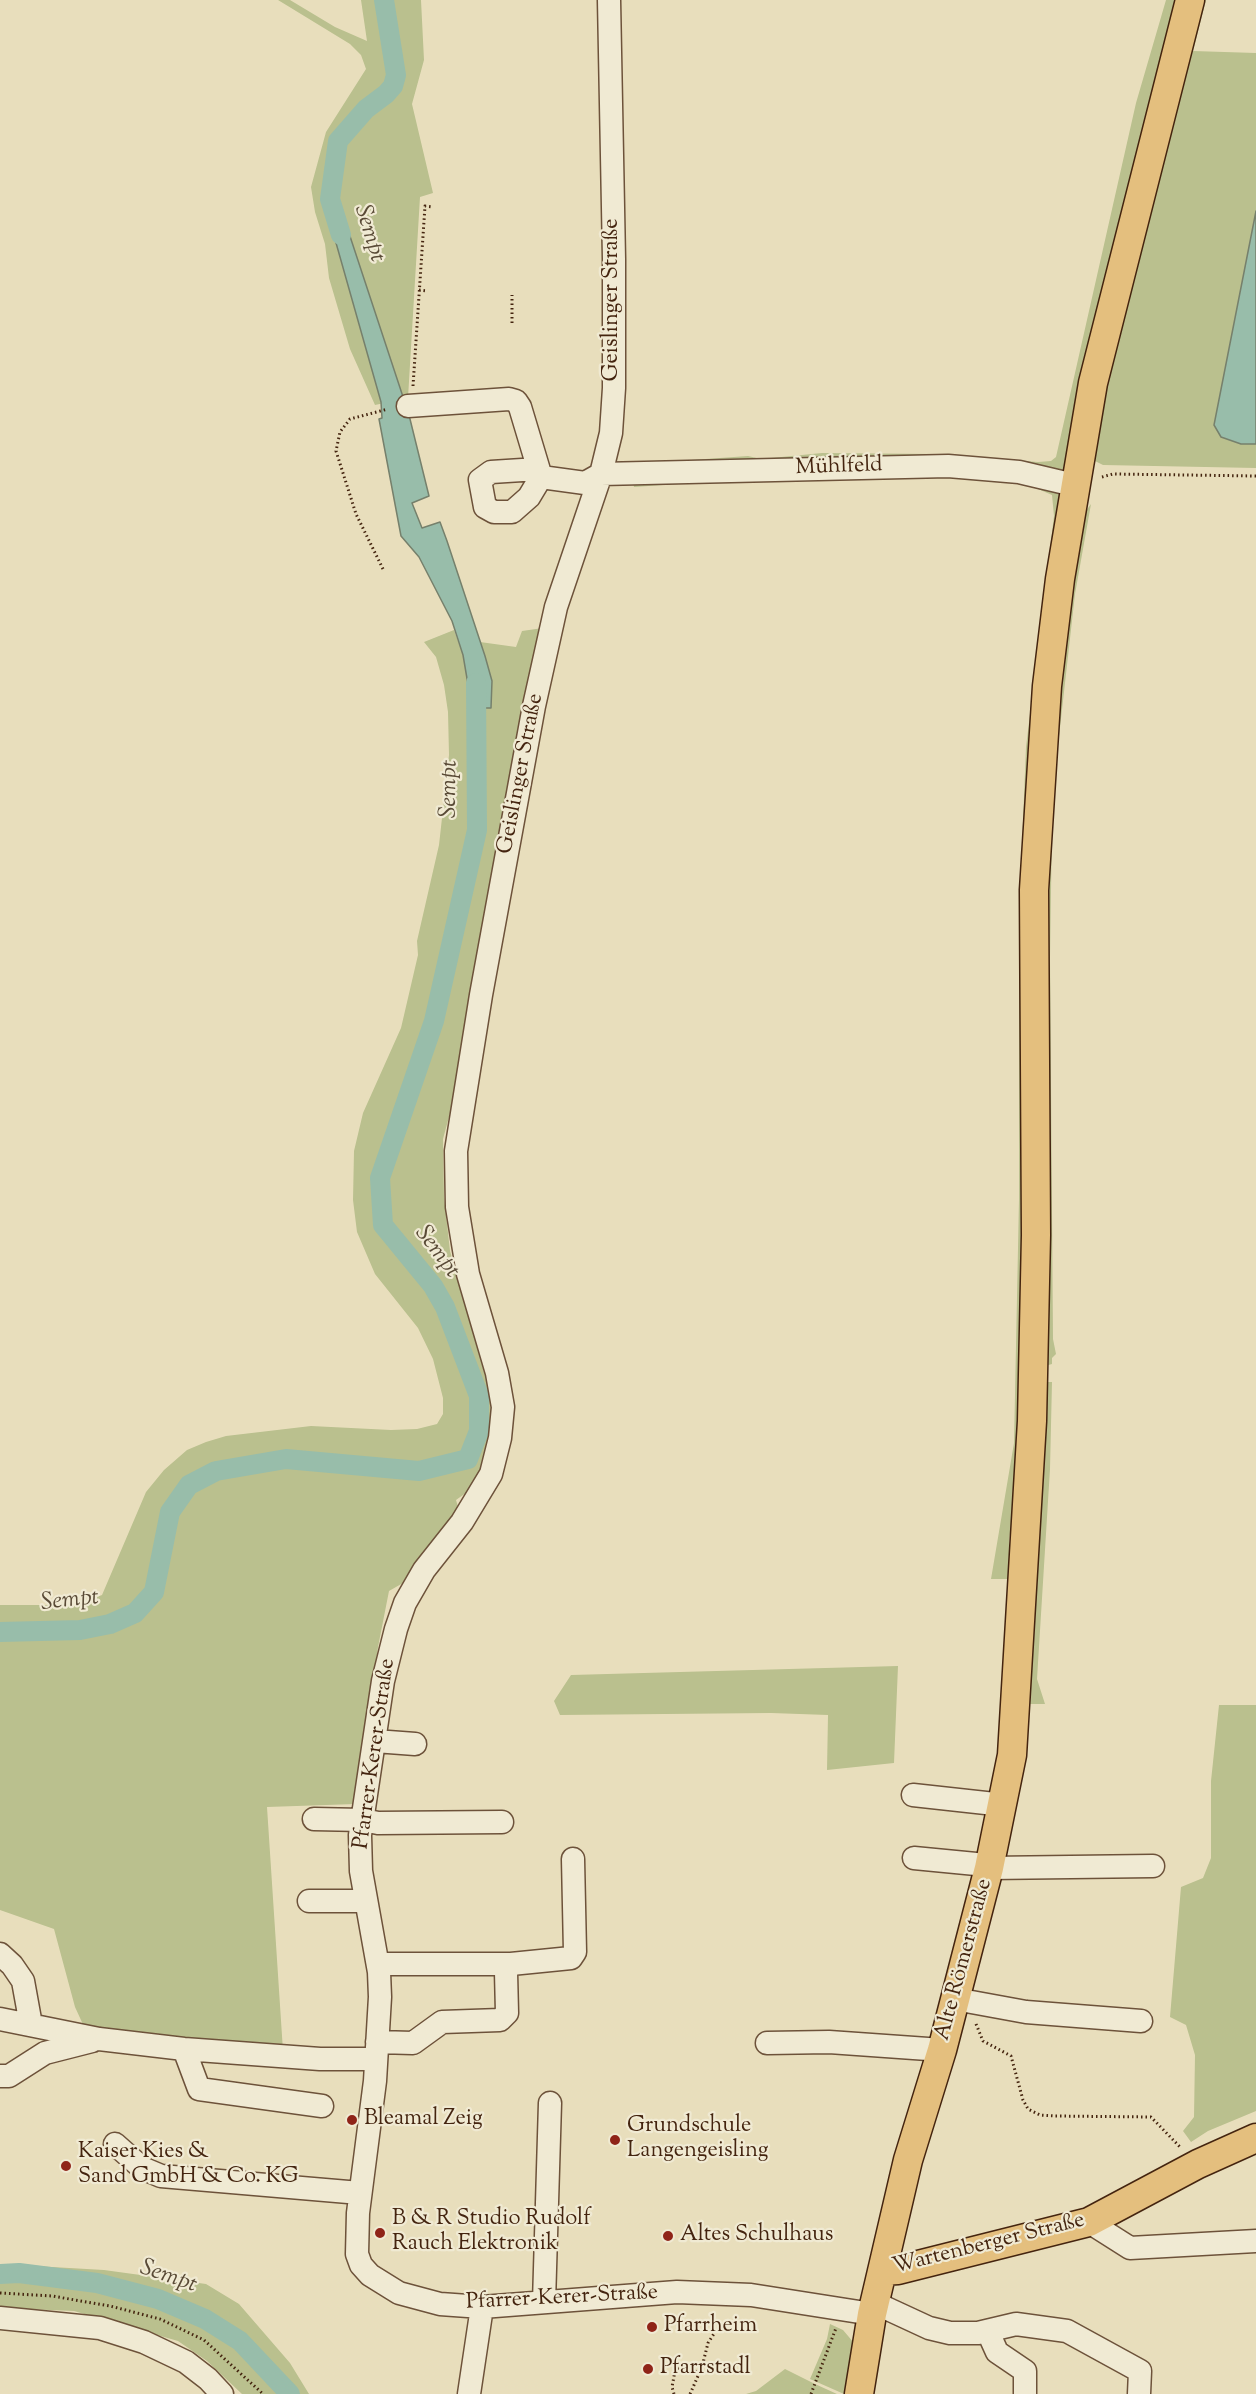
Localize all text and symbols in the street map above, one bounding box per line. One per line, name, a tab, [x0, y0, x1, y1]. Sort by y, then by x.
water label: Sempt	[346, 202, 390, 266]
street label: Geislinger Straße	[600, 219, 626, 381]
street label: Mühlfeld	[795, 453, 883, 483]
street label: Geislinger Straße	[493, 691, 551, 857]
water label: Sempt	[436, 760, 466, 818]
water label: Sempt	[407, 1221, 465, 1285]
water label: Sempt	[39, 1585, 101, 1619]
street label: Pfarrer-Kerer-Straße	[350, 1657, 402, 1851]
street label: Alte Römerstraße	[931, 1876, 999, 2044]
place label: Bleamal Zeig	[364, 2107, 483, 2133]
marker: Bleamal Zeig	[345, 2113, 359, 2127]
place label: Grundschule Langengeisling	[627, 2114, 769, 2166]
marker: Grundschule Langengeisling	[608, 2133, 622, 2147]
place label: Kaiser Kies & Sand GmbH & Co. KG	[78, 2140, 299, 2192]
marker: Kaiser Kies & Sand GmbH & Co. KG	[59, 2159, 73, 2173]
place label: B & R Studio Rudolf Rauch Elektronik	[392, 2207, 591, 2258]
street label: Wartenberger Straße	[890, 2208, 1088, 2282]
place label: Altes Schulhaus	[680, 2223, 833, 2249]
marker: B & R Studio Rudolf Rauch Elektronik	[373, 2226, 387, 2240]
marker: Altes Schulhaus	[661, 2229, 675, 2243]
water label: Sempt	[136, 2255, 200, 2301]
street label: Pfarrer-Kerer-Straße	[465, 2281, 659, 2317]
place label: Pfarrheim	[664, 2314, 757, 2340]
marker: Pfarrheim	[645, 2320, 659, 2334]
place label: Pfarrstadl	[660, 2356, 751, 2382]
marker: Pfarrstadl	[641, 2362, 655, 2376]

